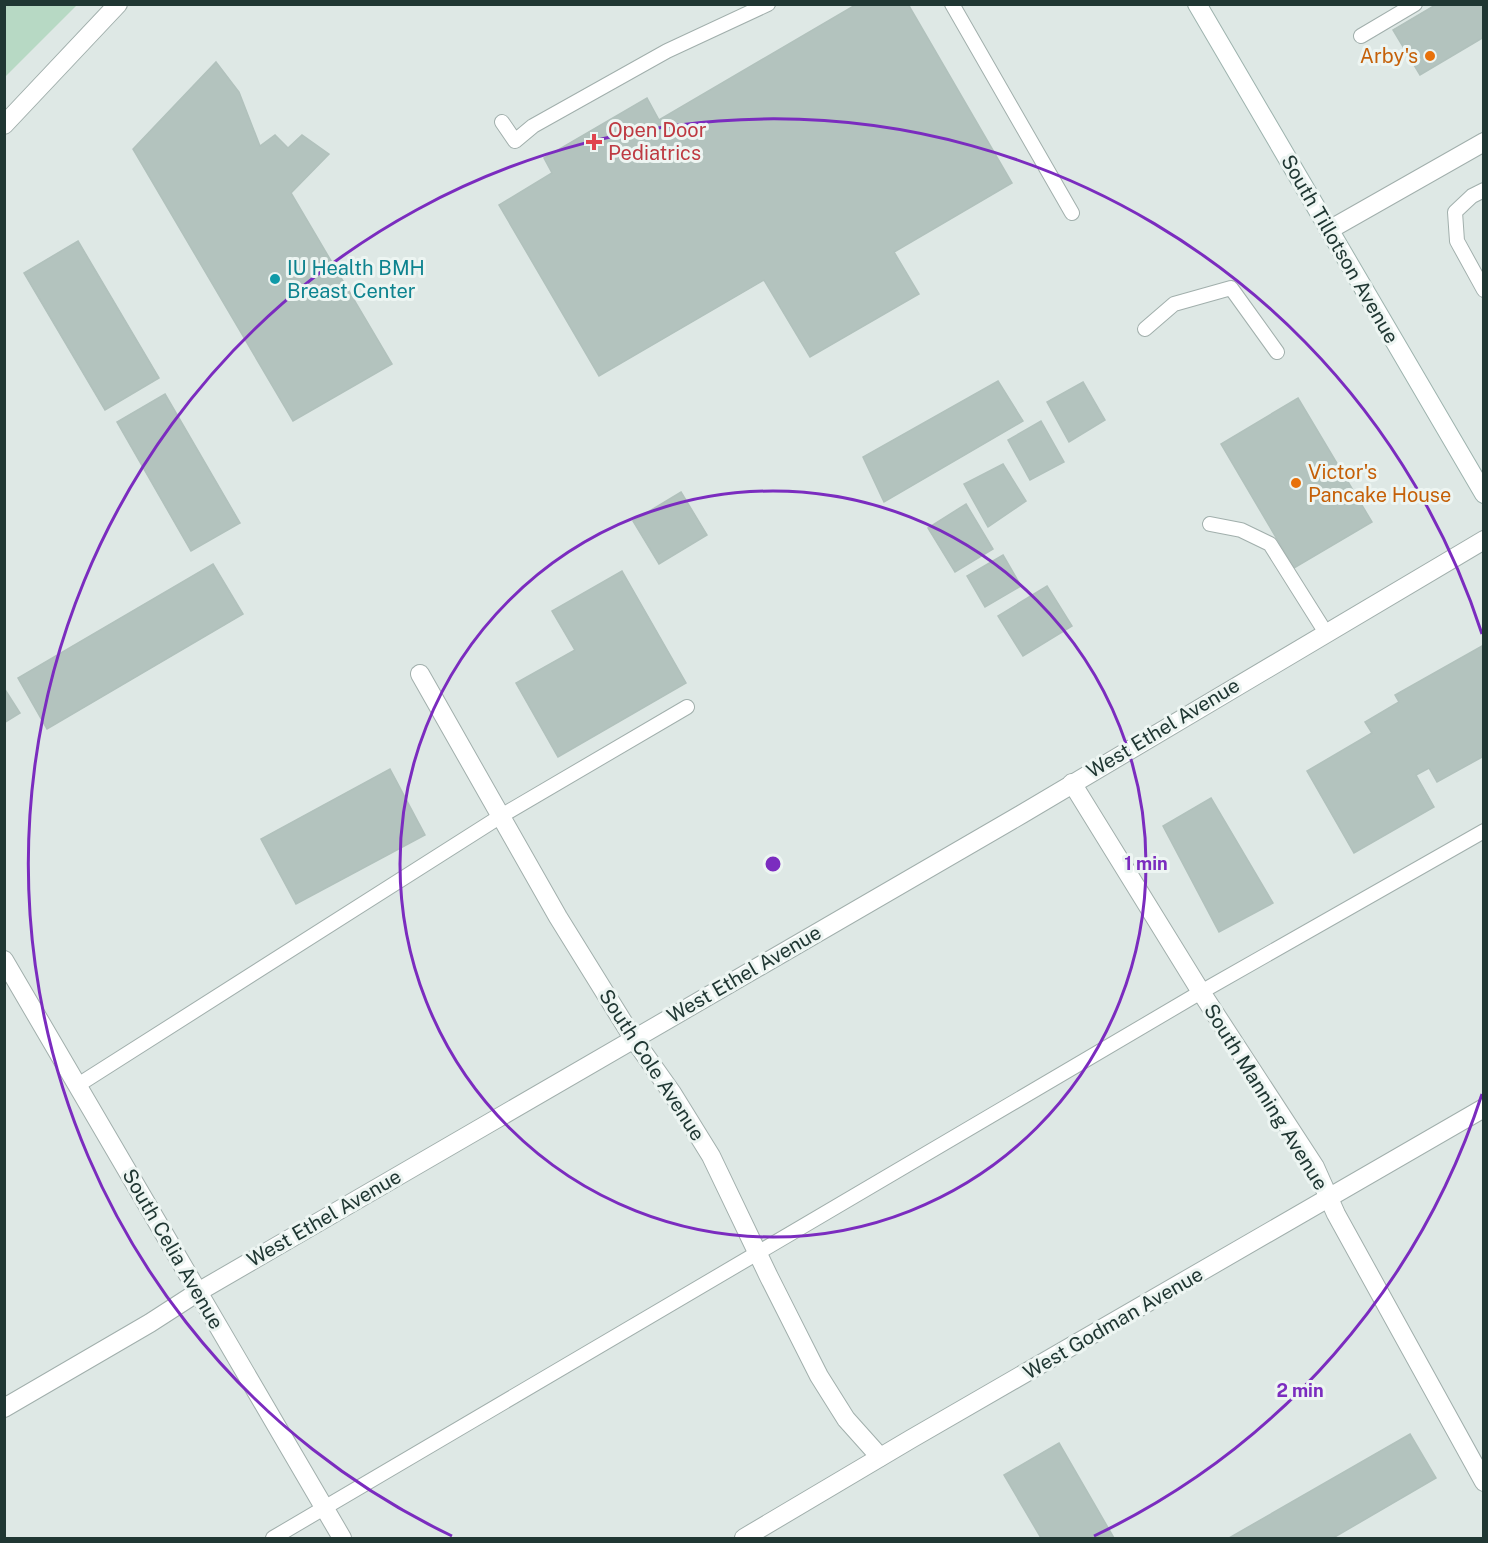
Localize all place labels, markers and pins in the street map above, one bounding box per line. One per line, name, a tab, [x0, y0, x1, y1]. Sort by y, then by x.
place label: Arby's	[1360, 44, 1418, 68]
marker: Arby's	[1423, 49, 1437, 63]
place label: Open Door Pediatrics	[608, 118, 707, 165]
marker: Open Door Pediatrics	[585, 133, 603, 151]
place label: IU Health BMH Breast Center	[287, 256, 425, 303]
marker: IU Health BMH Breast Center	[268, 272, 282, 286]
place label: Victor's Pancake House	[1308, 460, 1451, 507]
marker: Victor's Pancake House	[1289, 476, 1303, 490]
centre of rings	[763, 854, 783, 874]

